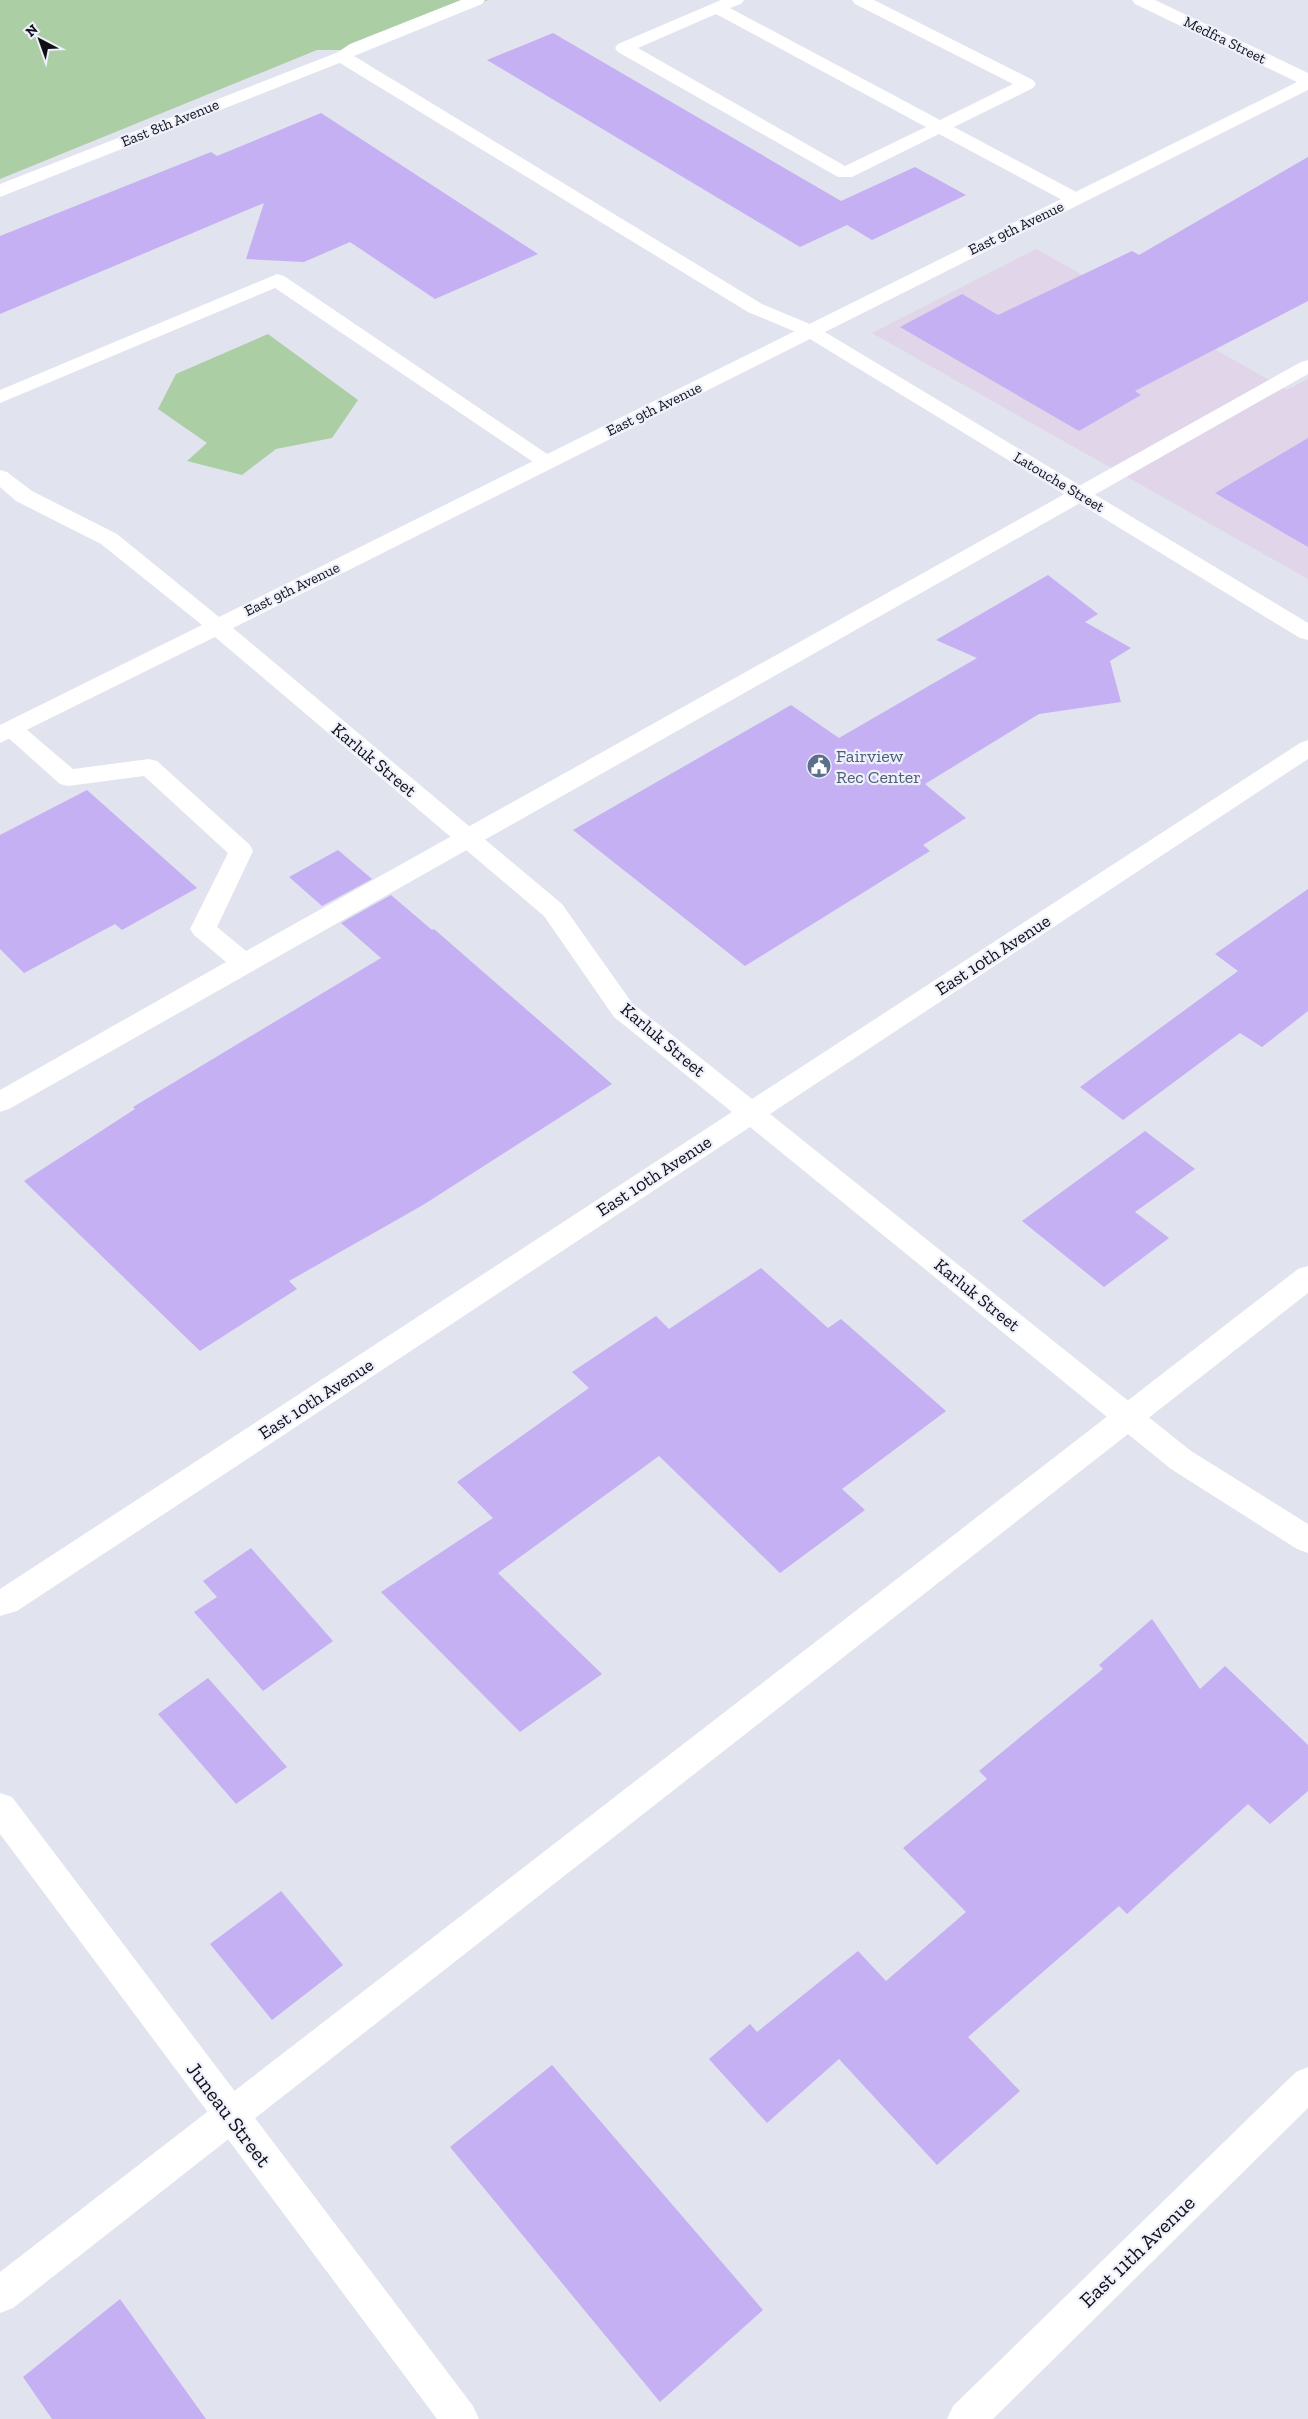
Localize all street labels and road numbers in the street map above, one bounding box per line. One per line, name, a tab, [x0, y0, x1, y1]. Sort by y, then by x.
street label: Medfra Street	[1181, 12, 1270, 68]
street label: East 8th Avenue	[118, 95, 222, 151]
street label: East 9th Avenue	[965, 197, 1067, 259]
street label: East 9th Avenue	[603, 378, 705, 440]
street label: Latouche Street	[1010, 448, 1108, 516]
street label: East 9th Avenue	[241, 558, 343, 620]
street label: Karluk Street	[327, 718, 421, 802]
street label: East 10th Avenue	[931, 910, 1055, 1000]
street label: Karluk Street	[616, 998, 710, 1082]
street label: East 10th Avenue	[592, 1131, 716, 1221]
street label: Karluk Street	[930, 1254, 1024, 1336]
street label: East 10th Avenue	[254, 1354, 378, 1444]
street label: Juneau Street	[181, 2057, 277, 2172]
street label: East 11th Avenue	[1074, 2190, 1200, 2312]

